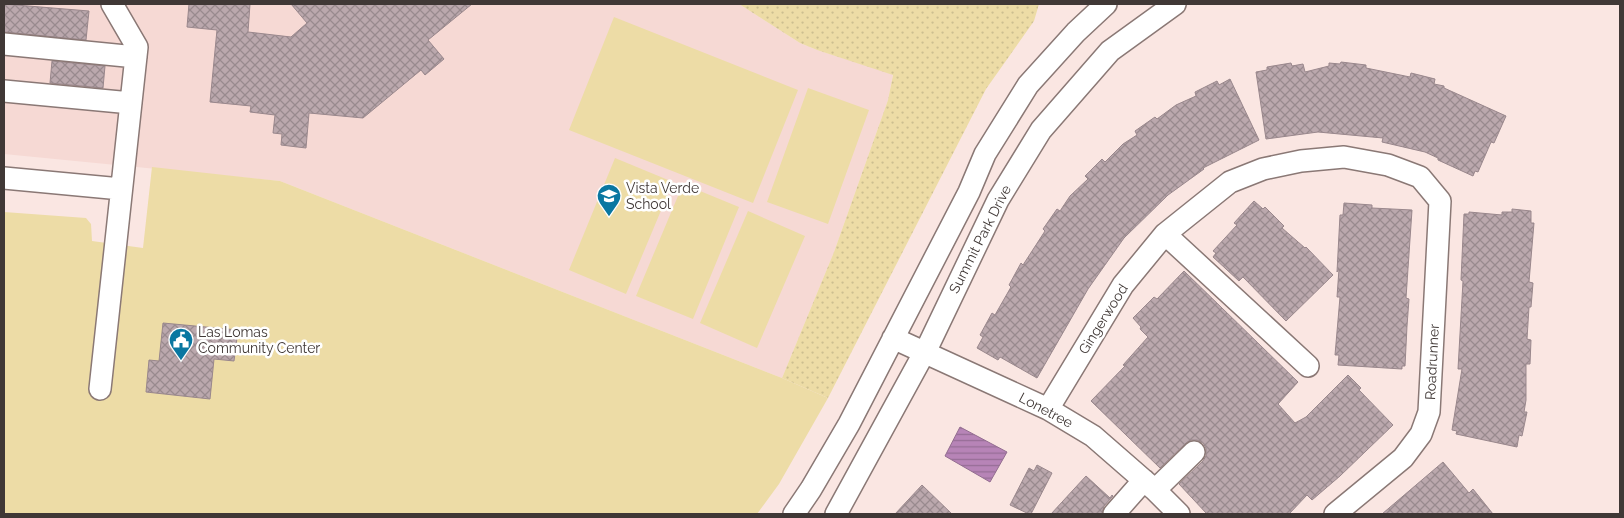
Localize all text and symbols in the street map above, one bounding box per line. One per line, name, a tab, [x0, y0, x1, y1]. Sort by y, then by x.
place label: Vista Verde School	[626, 180, 699, 212]
street label: Summit Park Drive	[946, 182, 1014, 296]
school or university icon: Vista Verde School	[596, 183, 622, 217]
street label: Gingerwood	[1075, 281, 1131, 357]
street label: Roadrunner	[1422, 323, 1442, 401]
place label: Las Lomas Community Center	[198, 324, 320, 356]
public building icon: Las Lomas Community Center	[168, 327, 194, 361]
street label: Lonetree	[1016, 389, 1076, 431]

